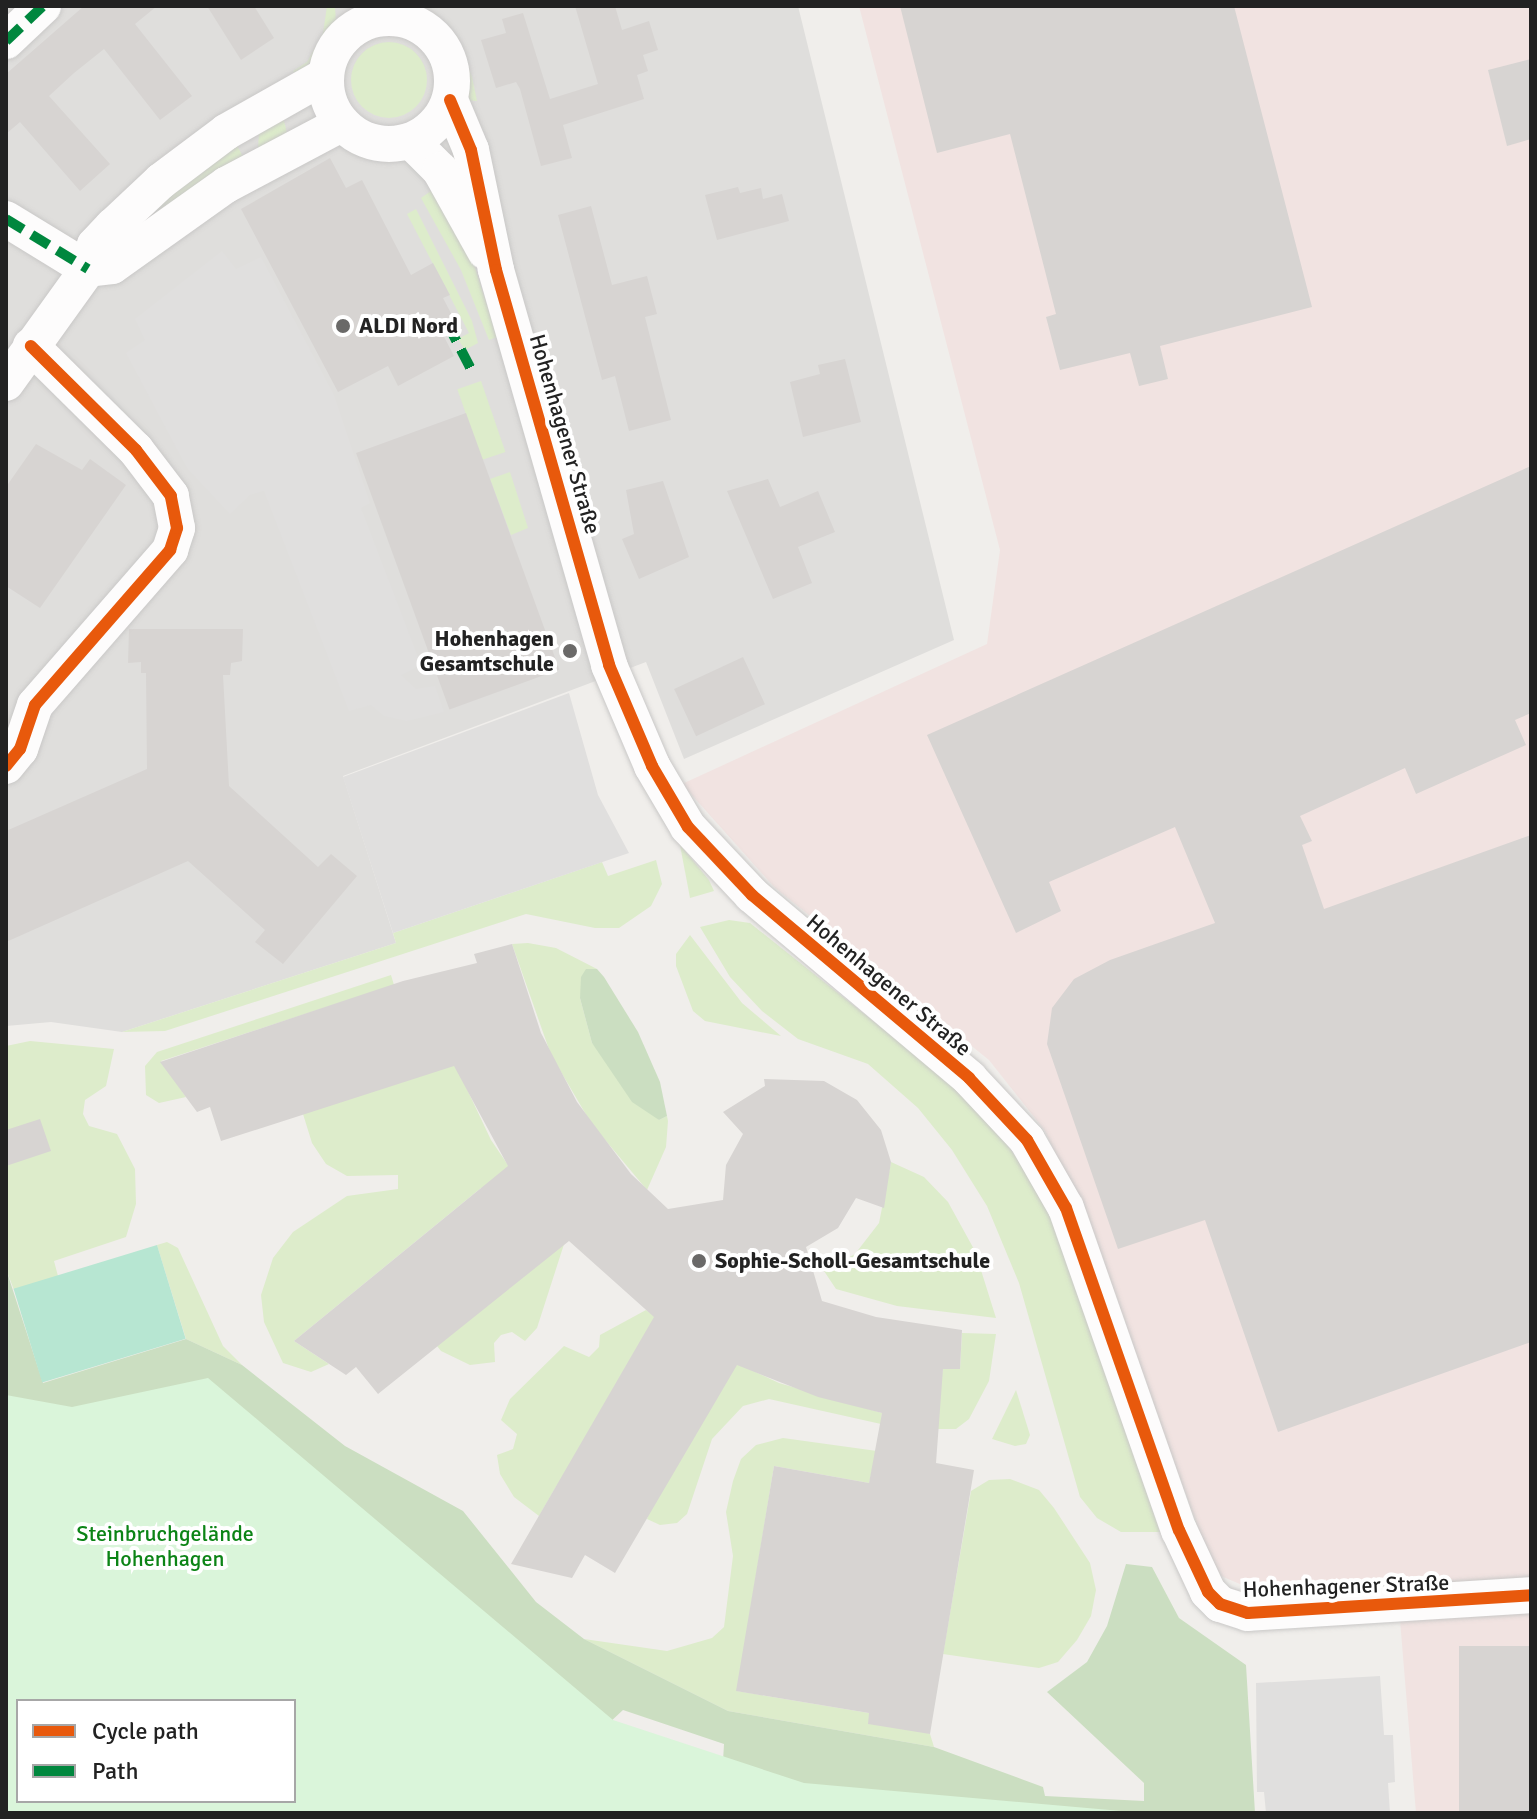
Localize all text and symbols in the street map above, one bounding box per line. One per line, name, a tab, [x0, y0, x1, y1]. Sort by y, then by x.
place label: ALDI Nord	[359, 313, 458, 339]
marker: ALDI Nord	[334, 317, 352, 335]
street label: Hohenhagener Straße	[524, 331, 606, 537]
place label: Hohenhagen Gesamtschule	[420, 625, 554, 676]
marker: Hohenhagen Gesamtschule	[561, 642, 579, 660]
street label: Hohenhagener Straße	[801, 908, 977, 1062]
place label: Sophie-Scholl-Gesamtschule	[715, 1248, 990, 1274]
marker: Sophie-Scholl-Gesamtschule	[690, 1252, 708, 1270]
park label: Steinbruchgelände Hohenhagen	[76, 1520, 254, 1572]
street label: Hohenhagener Straße	[1242, 1569, 1450, 1603]
legend	[16, 1699, 296, 1803]
text: Cycle path	[92, 1716, 199, 1746]
text: Path	[92, 1756, 138, 1786]

